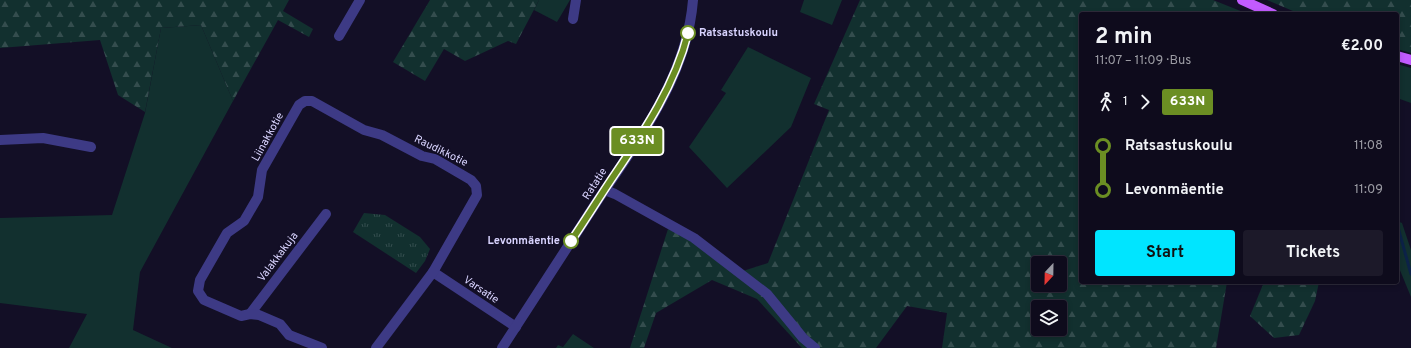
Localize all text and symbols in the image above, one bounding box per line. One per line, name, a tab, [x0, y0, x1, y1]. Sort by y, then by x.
text: 2 min	[1095, 24, 1152, 51]
marker: Ratsastuskoulu	[680, 25, 696, 41]
place label: Ratsastuskoulu	[699, 26, 778, 40]
text: €2.00	[1341, 37, 1383, 56]
text: 11:07 – 11:09 · Bus	[1095, 53, 1191, 69]
icon: walk	[1095, 91, 1117, 113]
icon: forward	[1134, 91, 1156, 113]
text: 633N	[1170, 93, 1205, 110]
text: 1	[1123, 94, 1128, 110]
street label: Liinakkotie	[249, 110, 287, 164]
line badge: 633N	[609, 128, 665, 154]
street label: Raudikkotie	[412, 132, 470, 170]
text: 633N	[619, 132, 655, 149]
text: Ratsastuskoulu	[1125, 137, 1233, 156]
text: 11:08	[1354, 138, 1383, 154]
street label: Ratatie	[580, 165, 610, 203]
text: Levonmäentie	[1125, 181, 1224, 200]
text: 11:09	[1354, 182, 1383, 198]
street label: Valakkakuja	[255, 229, 301, 285]
button: Start	[1095, 230, 1235, 276]
button: Tickets	[1243, 230, 1383, 276]
marker: Levonmäentie	[563, 233, 579, 249]
place label: Levonmäentie	[488, 234, 560, 248]
north arrow	[1031, 256, 1067, 292]
map controls	[1031, 256, 1067, 336]
street label: Varsatie	[461, 273, 501, 307]
button: layers	[1031, 300, 1067, 336]

